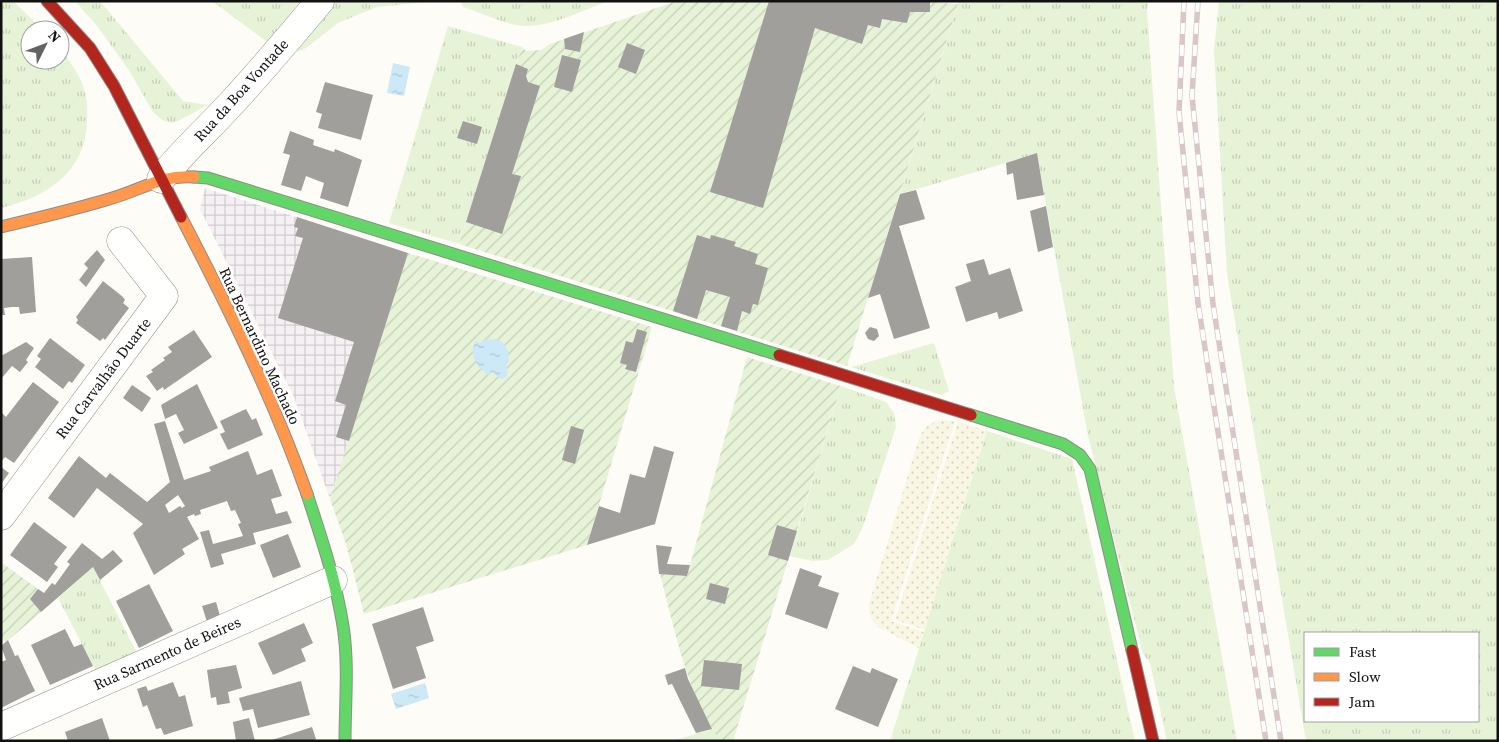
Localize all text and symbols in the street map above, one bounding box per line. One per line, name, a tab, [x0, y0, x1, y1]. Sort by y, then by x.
north arrow	[20, 20, 70, 70]
text: N	[44, 26, 66, 47]
street label: Rua da Boa Vontade	[189, 34, 293, 146]
street label: Rua Bernardino Machado	[214, 264, 306, 428]
street label: Rua Carvalhão Duarte	[50, 313, 156, 443]
street label: Rua Sarmento de Beires	[90, 611, 244, 695]
legend	[1304, 632, 1479, 722]
text: Fast	[1349, 641, 1376, 662]
text: Slow	[1349, 666, 1381, 687]
text: Jam	[1348, 691, 1376, 712]

